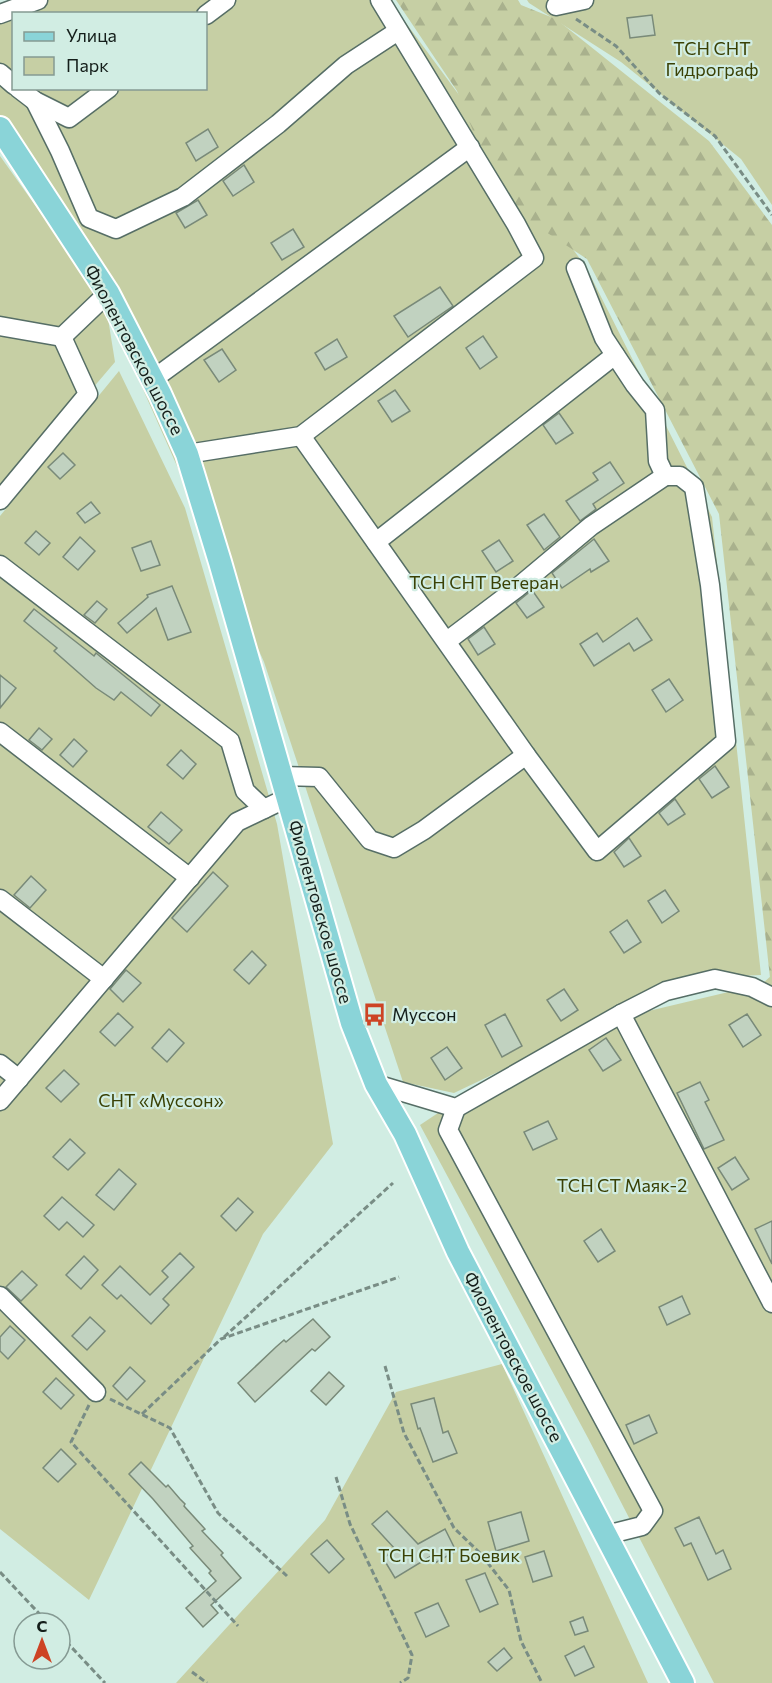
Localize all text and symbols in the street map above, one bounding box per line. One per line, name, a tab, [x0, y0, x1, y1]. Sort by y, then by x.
legend	[12, 12, 207, 90]
text: Улица	[66, 24, 117, 46]
park label: ТСН СНТ Гидрограф	[666, 37, 758, 80]
text: Парк	[66, 54, 109, 76]
street label: Фиолентовское шоссе	[81, 261, 189, 439]
park label: ТСН СНТ Ветеран	[409, 571, 559, 593]
street label: Фиолентовское шоссе	[284, 817, 358, 1006]
bus stop icon: Муссон	[361, 1002, 387, 1028]
place label: Муссон	[392, 1003, 456, 1025]
park label: СНТ «Муссон»	[98, 1089, 224, 1111]
park label: ТСН СТ Маяк-2	[557, 1174, 687, 1196]
street label: Фиолентовское шоссе	[460, 1268, 568, 1446]
park label: ТСН СНТ Боевик	[378, 1544, 520, 1566]
north arrow	[12, 1611, 72, 1671]
text: С	[37, 1616, 48, 1635]

